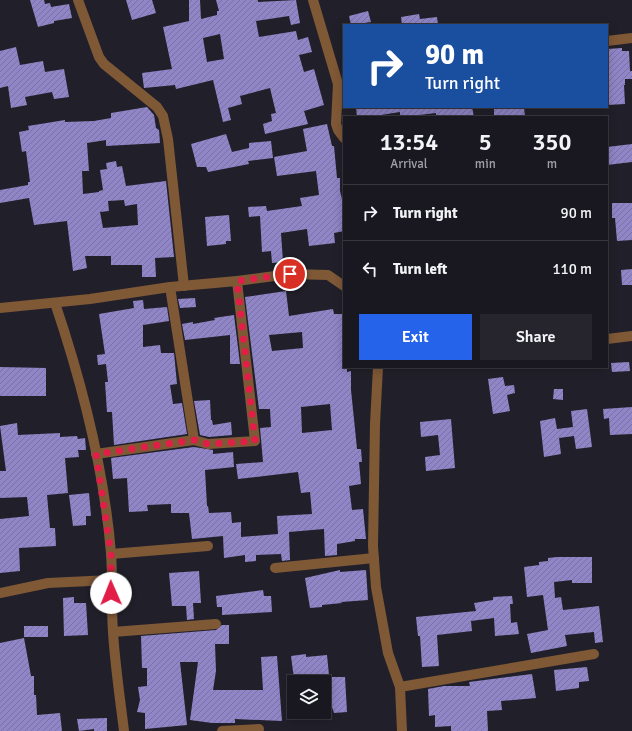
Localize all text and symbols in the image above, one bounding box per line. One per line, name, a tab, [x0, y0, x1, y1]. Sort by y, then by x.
text: 90 m	[425, 38, 484, 72]
icon: right	[359, 40, 411, 92]
text: Turn right	[425, 72, 500, 94]
text: 13:54	[380, 127, 438, 157]
text: 5	[479, 127, 492, 157]
text: 350	[532, 127, 571, 157]
text: Arrival	[390, 156, 428, 172]
text: min	[475, 156, 496, 172]
text: m	[547, 156, 557, 172]
icon: right	[359, 202, 381, 224]
text: Turn right	[393, 204, 458, 222]
text: 90 m	[561, 204, 592, 222]
pin	[273, 257, 307, 291]
icon: left	[359, 258, 381, 280]
text: Turn left	[393, 260, 447, 278]
text: 110 m	[552, 260, 592, 278]
icon: arrive	[279, 263, 301, 285]
button: Exit	[359, 314, 472, 360]
button: Share	[480, 314, 592, 360]
position arrow	[90, 572, 132, 614]
map controls	[287, 675, 331, 719]
button: layers	[287, 675, 331, 719]

